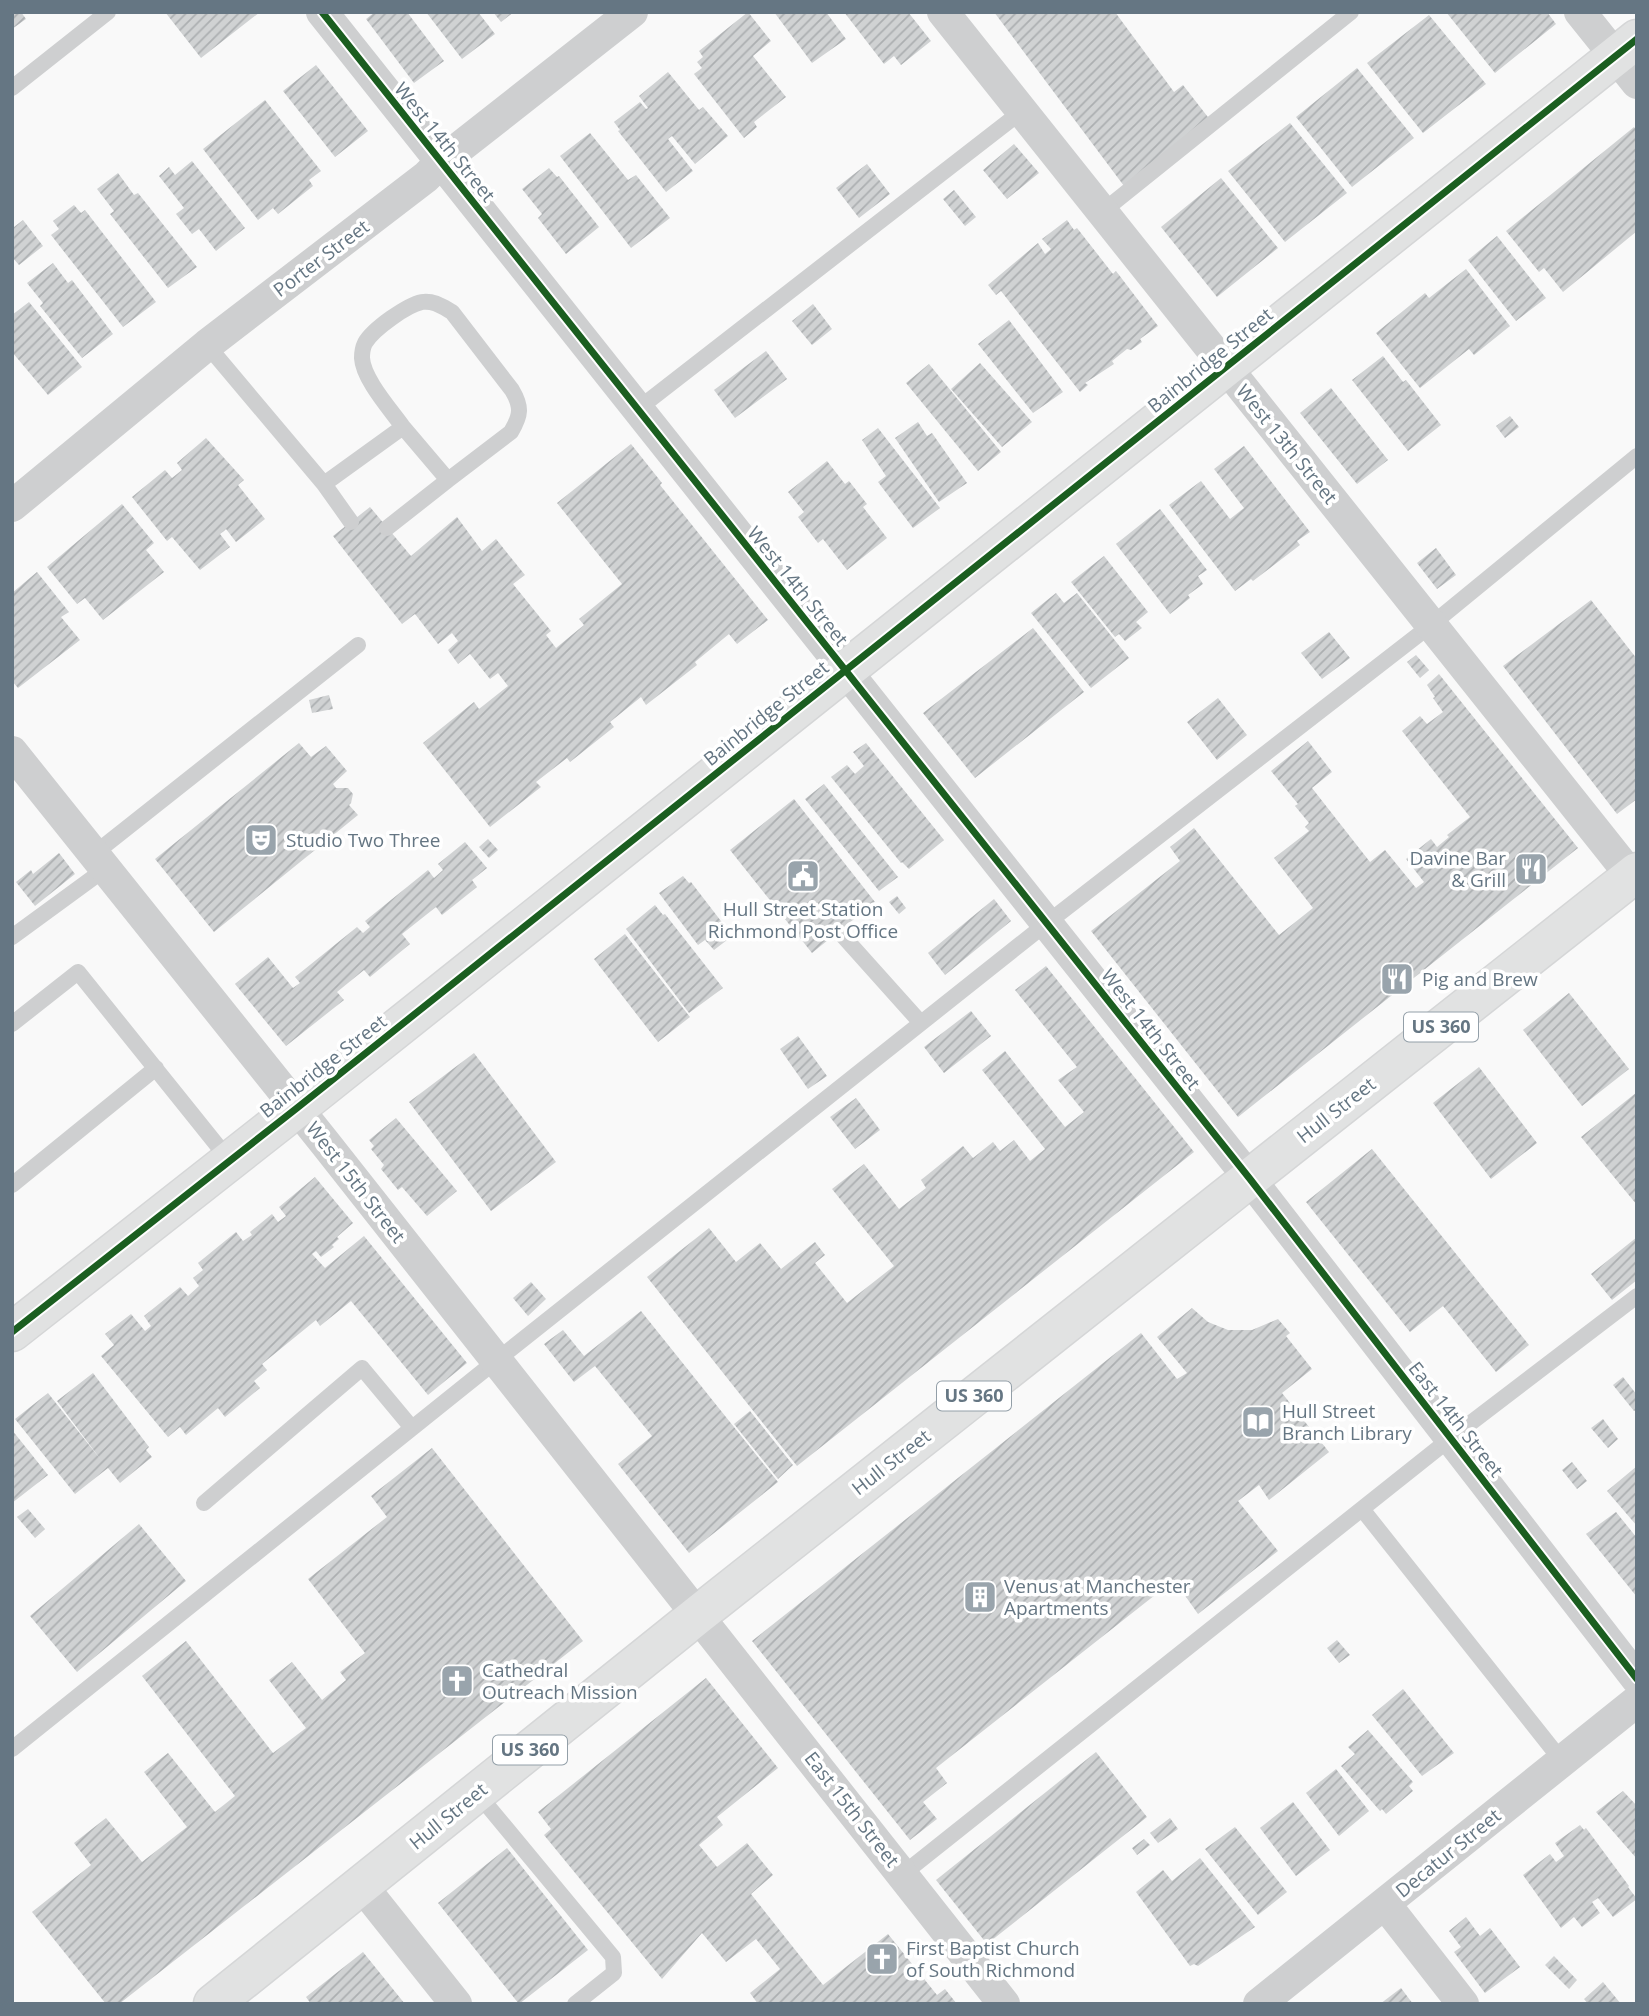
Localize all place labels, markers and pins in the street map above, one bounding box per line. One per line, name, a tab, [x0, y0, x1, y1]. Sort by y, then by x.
theatre icon: Studio Two Three	[242, 821, 280, 859]
place label: Studio Two Three	[286, 827, 440, 853]
place label: Davine Bar & Grill	[1410, 845, 1506, 893]
restaurant icon: Davine Bar & Grill	[1512, 850, 1550, 888]
public building icon: Hull Street Station Richmond Post Office	[784, 857, 822, 895]
place label: Hull Street Station Richmond Post Office	[708, 896, 898, 944]
restaurant icon: Pig and Brew	[1378, 960, 1416, 998]
place label: Pig and Brew	[1422, 966, 1538, 992]
place label: Hull Street Branch Library	[1282, 1398, 1412, 1446]
library icon: Hull Street Branch Library	[1239, 1403, 1277, 1441]
place label: Venus at Manchester Apartments	[1004, 1573, 1191, 1621]
building icon: Venus at Manchester Apartments	[961, 1578, 999, 1616]
place label: Cathedral Outreach Mission	[482, 1657, 638, 1705]
church icon: Cathedral Outreach Mission	[438, 1662, 476, 1700]
place label: First Baptist Church of South Richmond	[906, 1935, 1080, 1983]
church icon: First Baptist Church of South Richmond	[863, 1940, 901, 1978]

